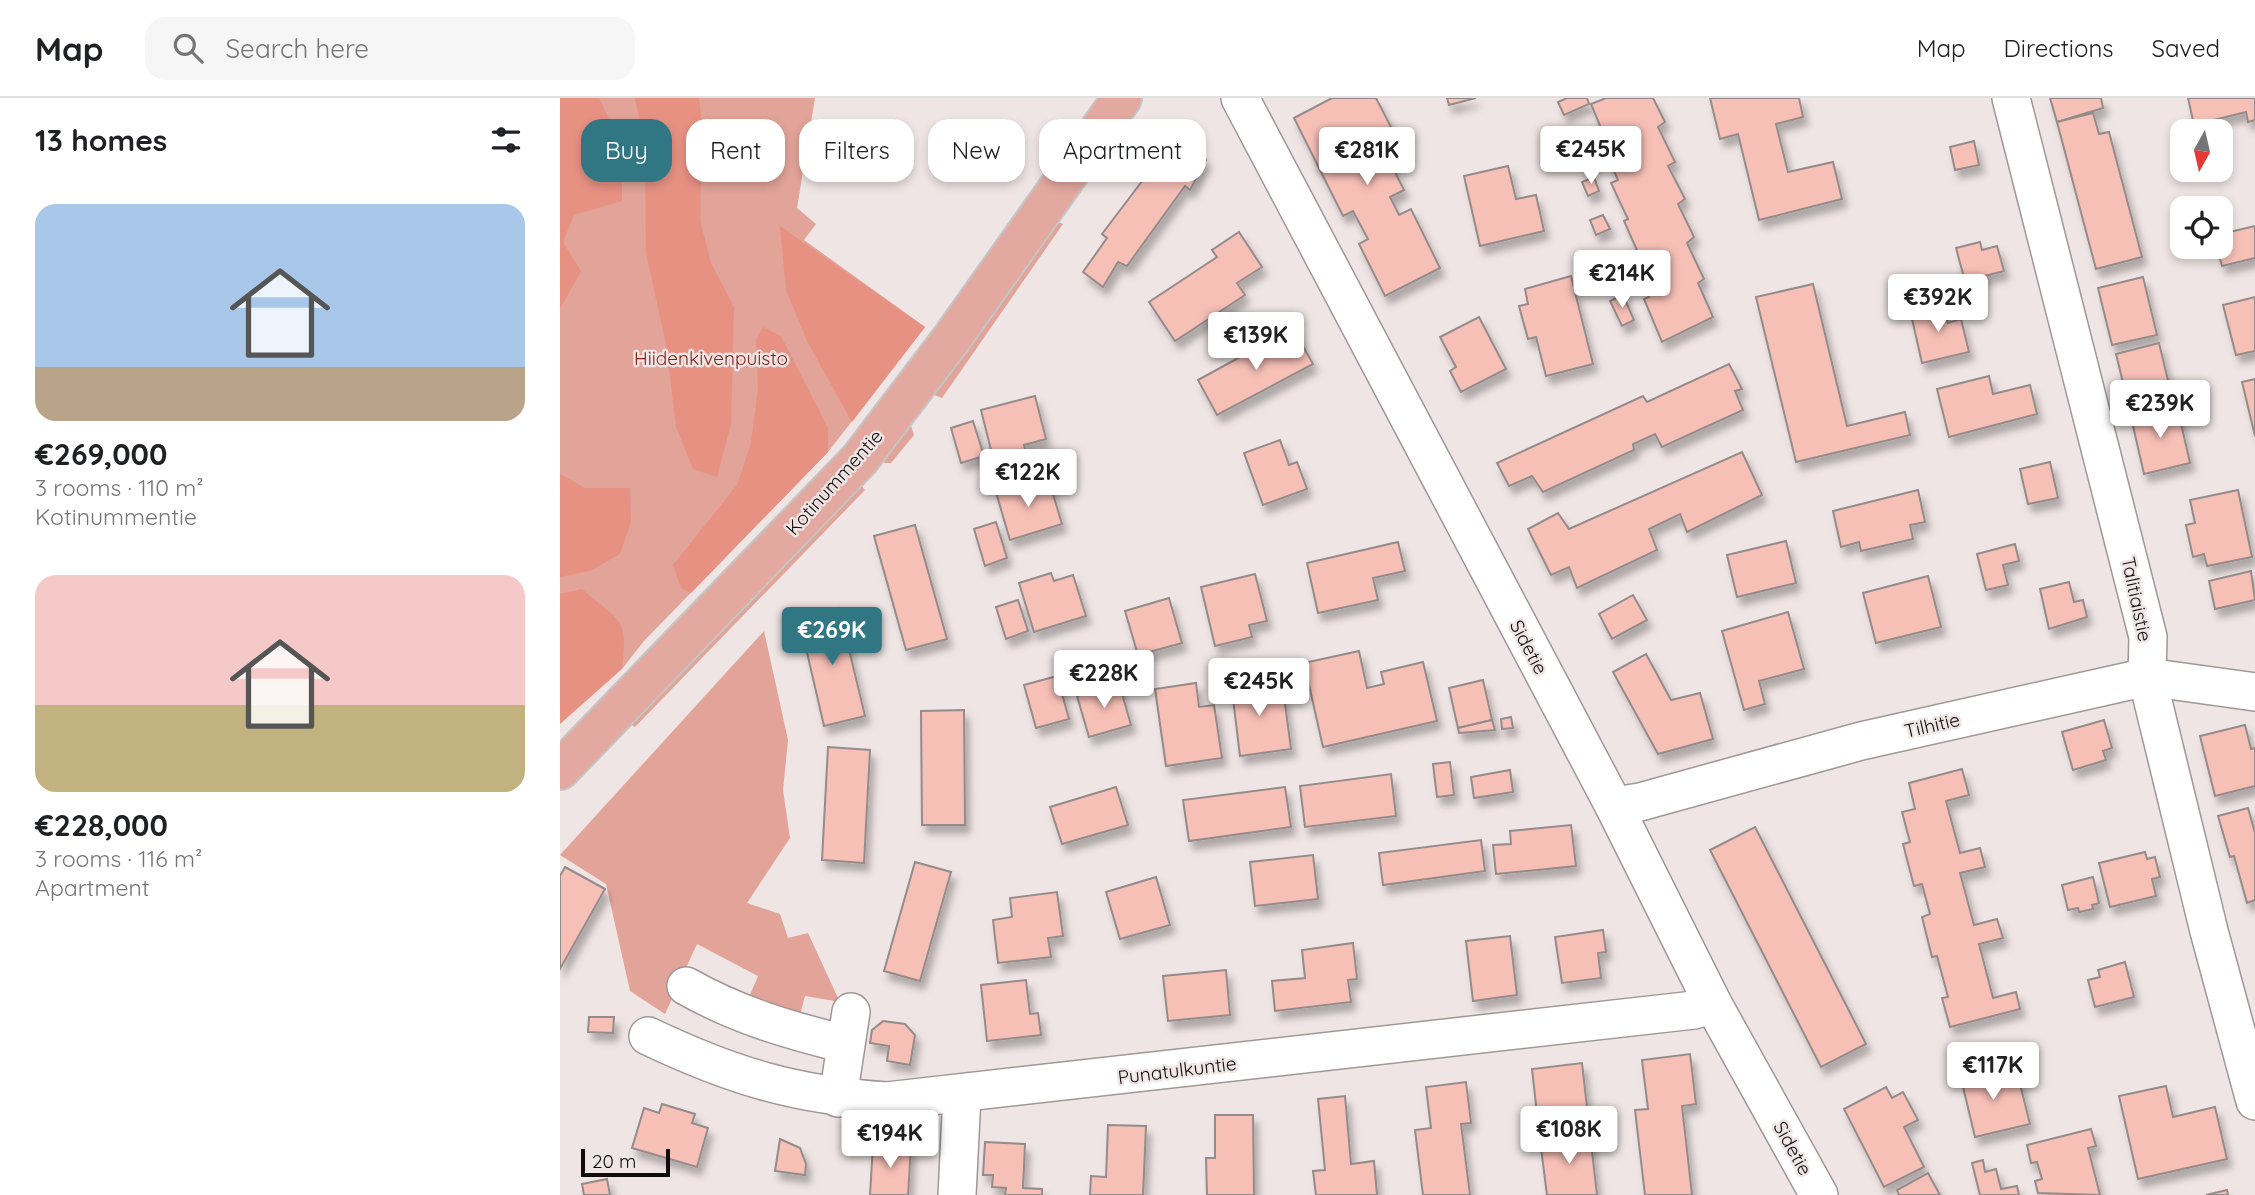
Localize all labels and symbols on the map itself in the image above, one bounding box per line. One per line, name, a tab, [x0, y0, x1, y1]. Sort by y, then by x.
north arrow	[2170, 119, 2233, 182]
pin: €245K	[1542, 126, 1640, 186]
pin: €281K	[1318, 127, 1416, 187]
pin: €214K	[1573, 250, 1671, 310]
pin: €392K	[1889, 274, 1987, 334]
pin: €139K	[1207, 313, 1305, 372]
park label: Hiidenkivenpuisto	[634, 346, 788, 370]
pin: €239K	[2111, 380, 2209, 440]
street label: Kotinummentie	[780, 424, 888, 540]
pin: €122K	[979, 450, 1077, 509]
street label: Talitiaistie	[2116, 555, 2158, 643]
pin: €269K	[783, 608, 881, 667]
street label: Sidetie	[1505, 616, 1553, 678]
pin: €228K	[1055, 650, 1153, 710]
pin: €245K	[1210, 658, 1308, 718]
street label: Tilhitie	[1902, 707, 1962, 743]
pin: €117K	[1944, 1042, 2042, 1102]
street label: Punatulkuntie	[1116, 1051, 1238, 1089]
pin: €108K	[1520, 1107, 1618, 1166]
pin: €194K	[841, 1110, 939, 1170]
street label: Sidetie	[1768, 1117, 1818, 1179]
scale bar	[581, 1146, 670, 1178]

